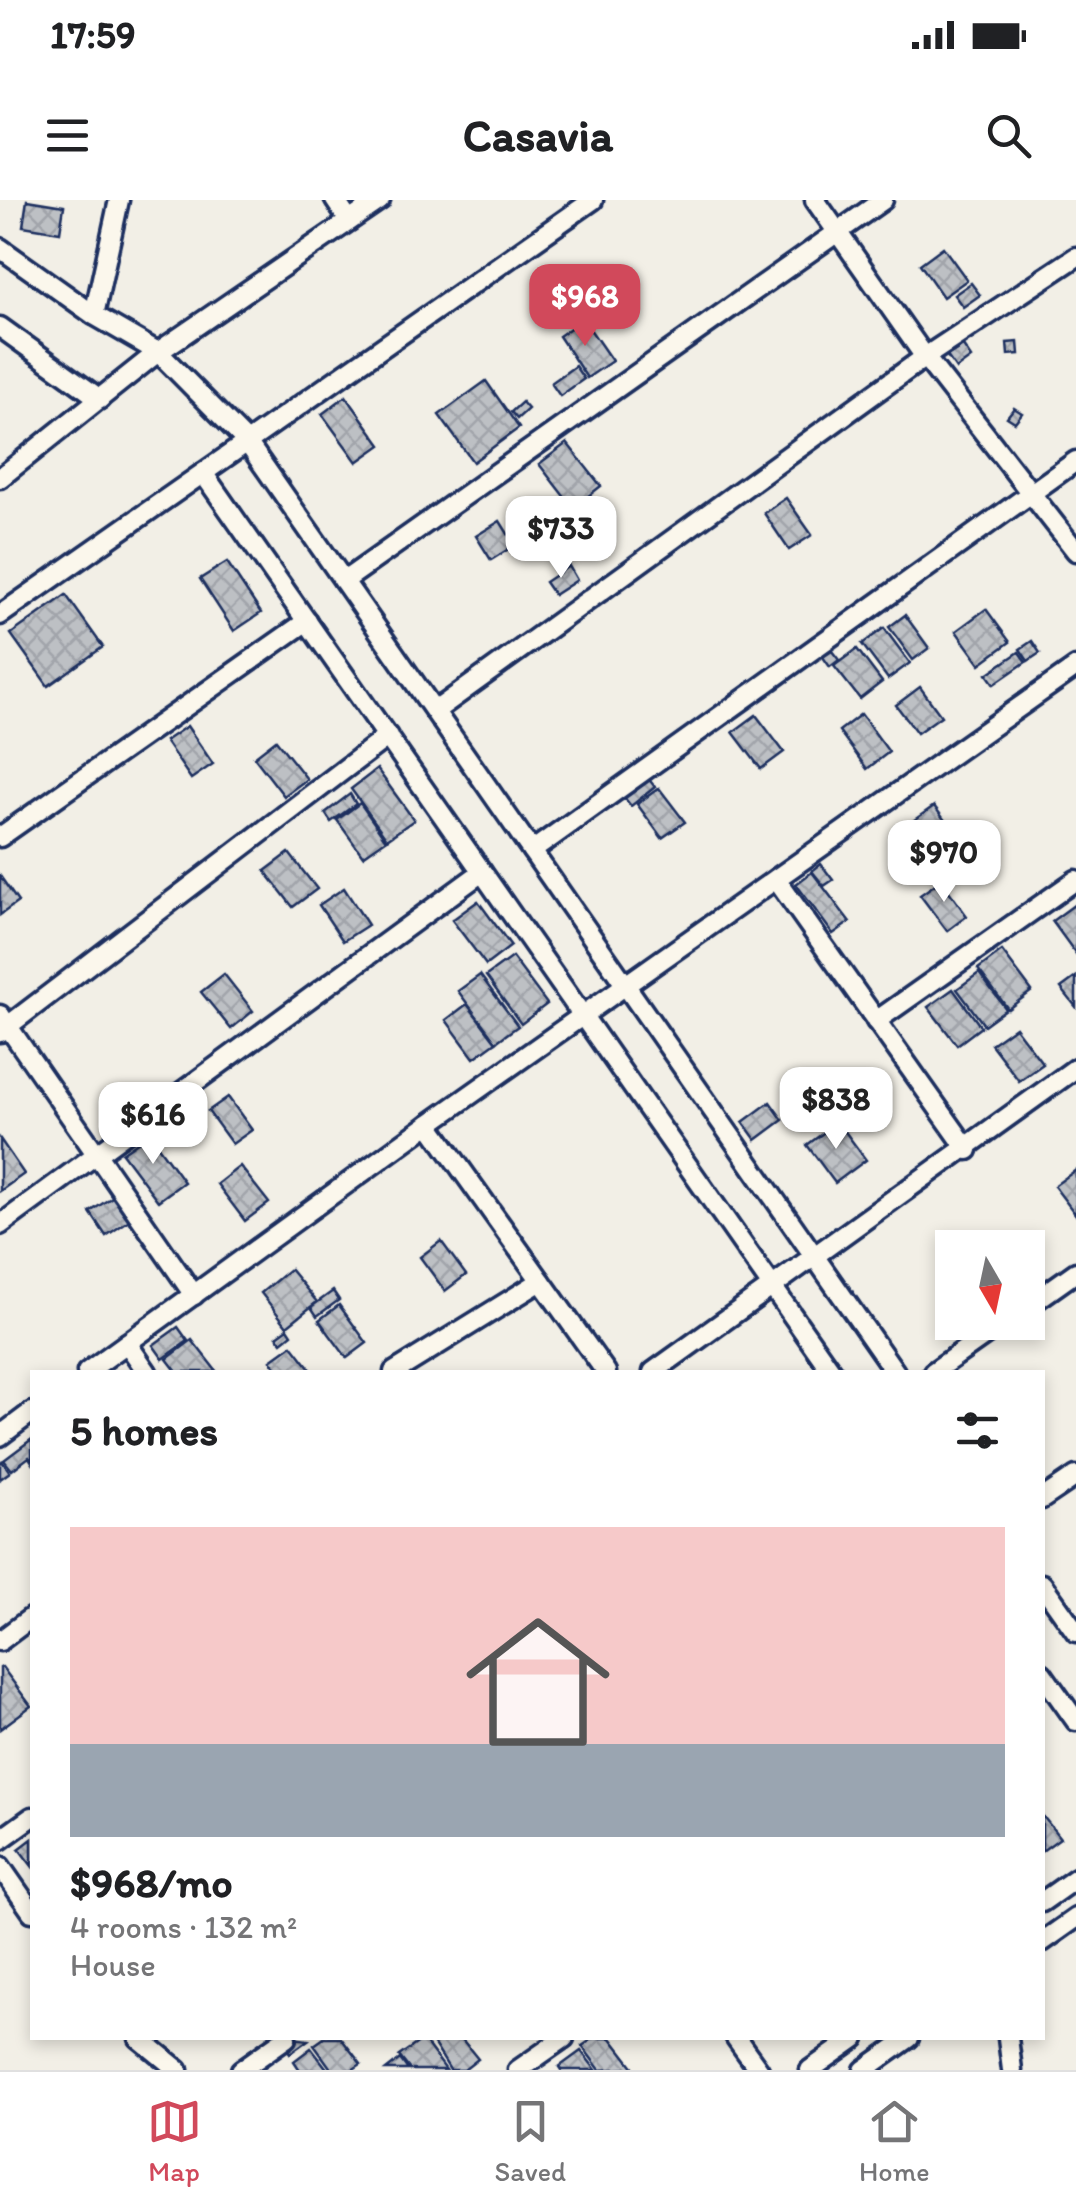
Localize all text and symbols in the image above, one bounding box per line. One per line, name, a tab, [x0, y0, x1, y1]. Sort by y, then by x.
text: 17:59	[50, 12, 136, 58]
icon: menu	[40, 108, 95, 163]
text: Casavia	[463, 108, 613, 162]
icon: search	[981, 108, 1036, 163]
pin: $968	[526, 264, 644, 349]
text: $968	[551, 277, 619, 315]
pin: $733	[502, 496, 620, 581]
text: $733	[528, 509, 594, 547]
pin: $970	[885, 820, 1003, 905]
text: $970	[910, 833, 978, 871]
pin: $838	[777, 1067, 895, 1152]
text: $838	[802, 1080, 870, 1118]
pin: $616	[94, 1082, 212, 1167]
text: $616	[121, 1095, 185, 1133]
north arrow	[935, 1230, 1045, 1340]
map controls	[935, 1230, 1045, 1340]
icon: filters	[950, 1403, 1005, 1458]
text: 5 homes	[70, 1405, 218, 1456]
icon: home	[448, 1592, 628, 1772]
text: $968/mo	[70, 1857, 233, 1908]
text: 4 rooms · 132 m²	[70, 1908, 297, 1946]
text: House	[70, 1946, 156, 1984]
tab: Map	[147, 2094, 202, 2188]
tab: Saved	[495, 2094, 566, 2188]
tab: Home	[859, 2094, 930, 2188]

